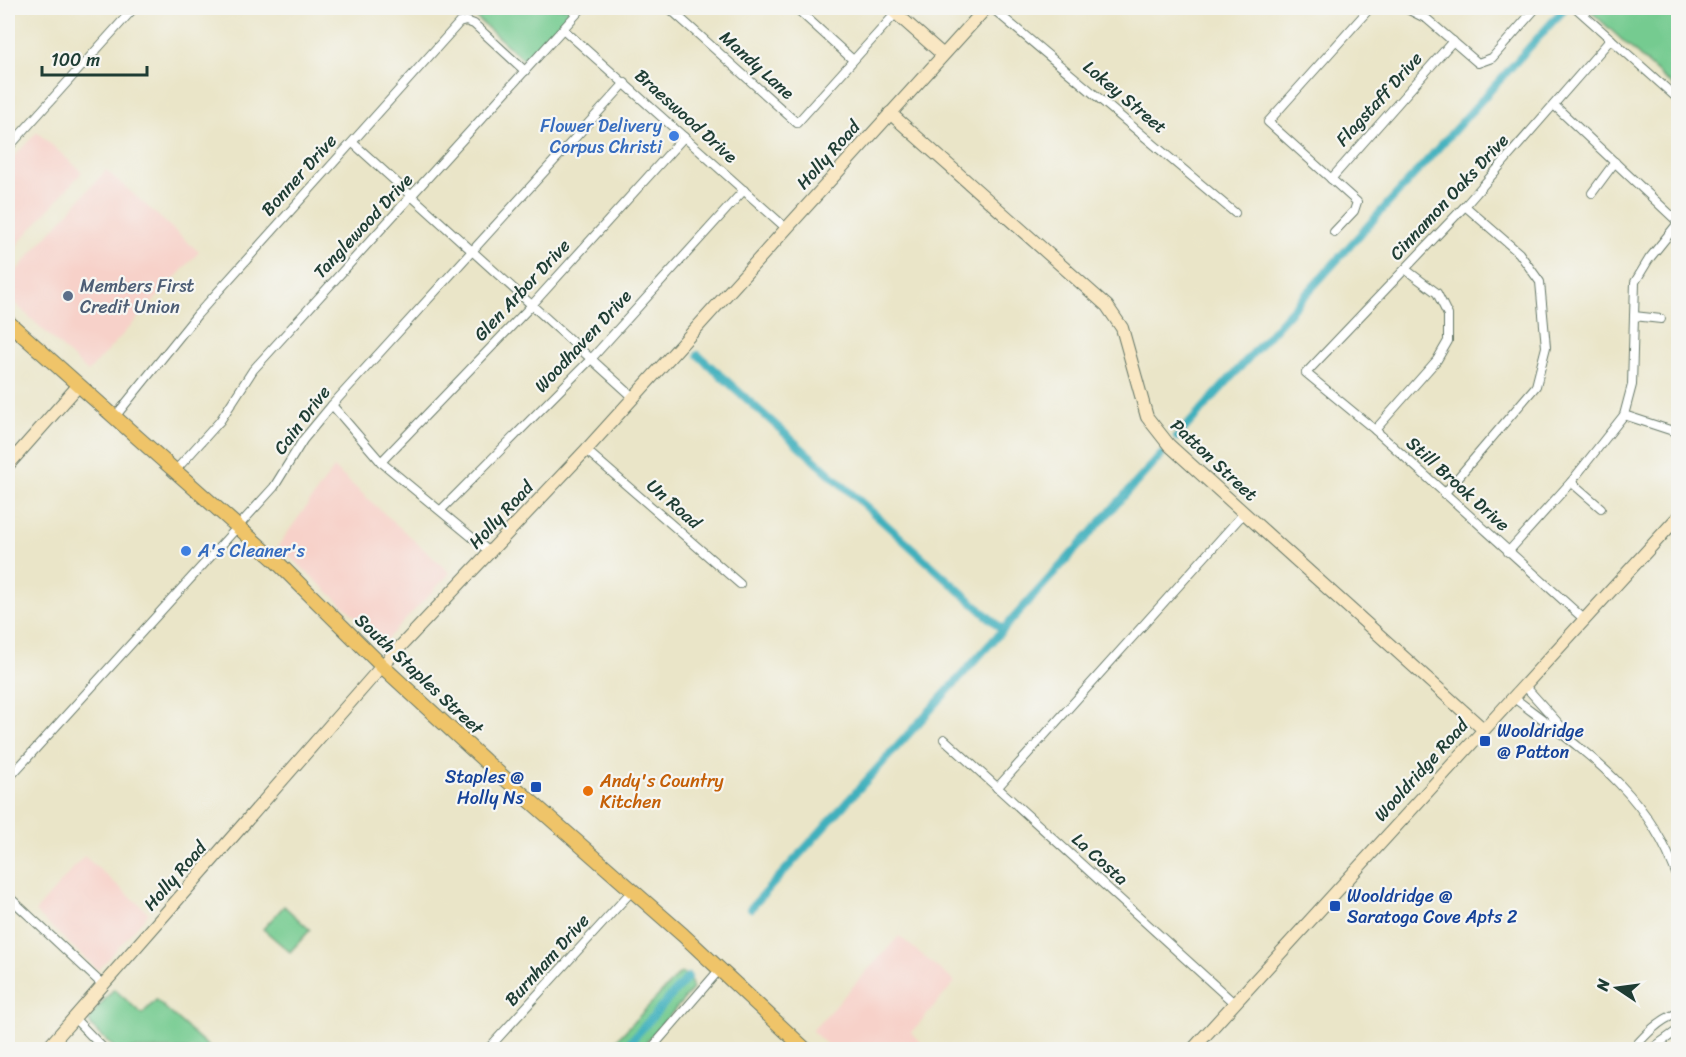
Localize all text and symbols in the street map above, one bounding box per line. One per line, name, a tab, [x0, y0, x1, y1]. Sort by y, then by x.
street label: Mandy Lane	[712, 22, 802, 108]
scale bar	[42, 39, 147, 77]
text: 100 m	[51, 44, 100, 76]
street label: Flagstaff Drive	[1327, 44, 1431, 154]
street label: Lokey Street	[1076, 52, 1174, 142]
street label: Braeswood Drive	[627, 61, 745, 172]
place label: Flower Delivery Corpus Christi	[540, 110, 663, 163]
street label: Holly Road	[788, 112, 869, 197]
street label: Bonner Drive	[253, 126, 345, 224]
street label: Cinnamon Oaks Drive	[1381, 126, 1517, 268]
marker: Flower Delivery Corpus Christi	[667, 129, 681, 143]
street label: Tanglewood Drive	[305, 165, 421, 286]
street label: Glen Arbor Drive	[466, 231, 578, 349]
place label: Members First Credit Union	[80, 270, 195, 323]
street label: Woodhaven Drive	[526, 281, 640, 400]
marker: Members First Credit Union	[61, 289, 75, 303]
street label: Cain Drive	[265, 378, 339, 462]
street label: Patton Street	[1163, 411, 1265, 510]
street label: Still Brook Drive	[1399, 428, 1517, 540]
street label: Un Road	[639, 471, 710, 538]
street label: Holly Road	[460, 472, 543, 557]
place label: A's Cleaner's	[197, 535, 306, 567]
marker: A's Cleaner's	[179, 544, 193, 558]
street label: South Staples Street	[347, 605, 492, 743]
street label: Wooldridge Road	[1366, 710, 1477, 829]
place label: Wooldridge @ Patton	[1497, 715, 1584, 768]
marker: Wooldridge @ Patton	[1478, 734, 1492, 748]
place label: Staples @ Holly Ns	[445, 761, 525, 814]
place label: Andy's Country Kitchen	[599, 765, 724, 818]
marker: Staples @ Holly Ns	[529, 780, 543, 794]
marker: Andy's Country Kitchen	[581, 784, 595, 798]
street label: La Costa	[1064, 824, 1136, 894]
street label: Holly Road	[135, 832, 216, 918]
place label: Wooldridge @ Saratoga Cove Apts 2	[1347, 880, 1517, 933]
marker: Wooldridge @ Saratoga Cove Apts 2	[1328, 899, 1342, 913]
street label: Burnham Drive	[496, 906, 598, 1014]
north arrow	[1587, 958, 1647, 1018]
text: N	[1587, 975, 1618, 994]

